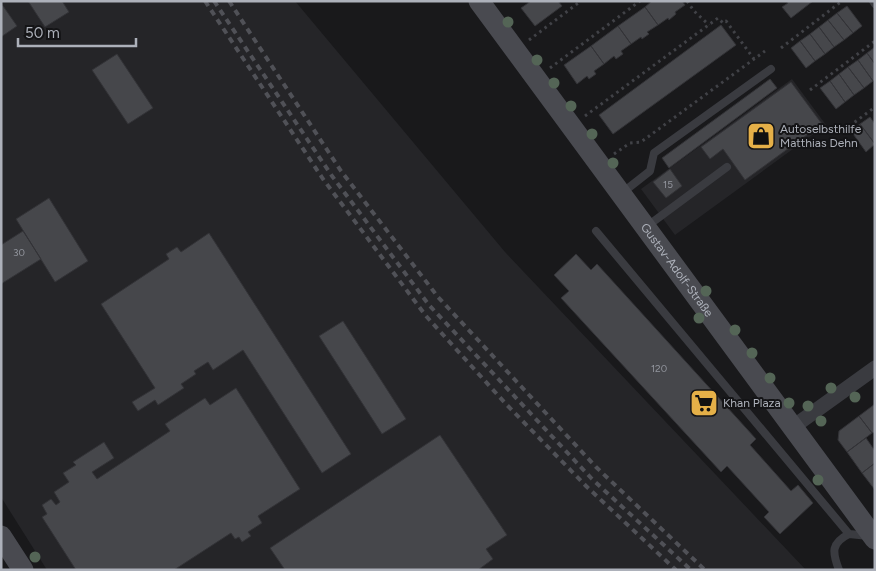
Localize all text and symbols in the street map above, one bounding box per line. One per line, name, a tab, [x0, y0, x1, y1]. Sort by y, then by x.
scale bar	[18, 15, 135, 47]
text: 50 m	[25, 24, 60, 42]
shop icon: Autoselbsthilfe Matthias Dehn	[746, 121, 776, 151]
place label: Autoselbsthilfe Matthias Dehn	[780, 122, 862, 150]
house number: 15	[663, 178, 673, 191]
street label: Gustav-Adolf-Straße	[638, 220, 716, 320]
house number: 30	[13, 246, 25, 259]
house number: 120	[651, 362, 667, 375]
supermarket icon: Khan Plaza	[689, 388, 719, 418]
place label: Khan Plaza	[723, 396, 781, 410]

